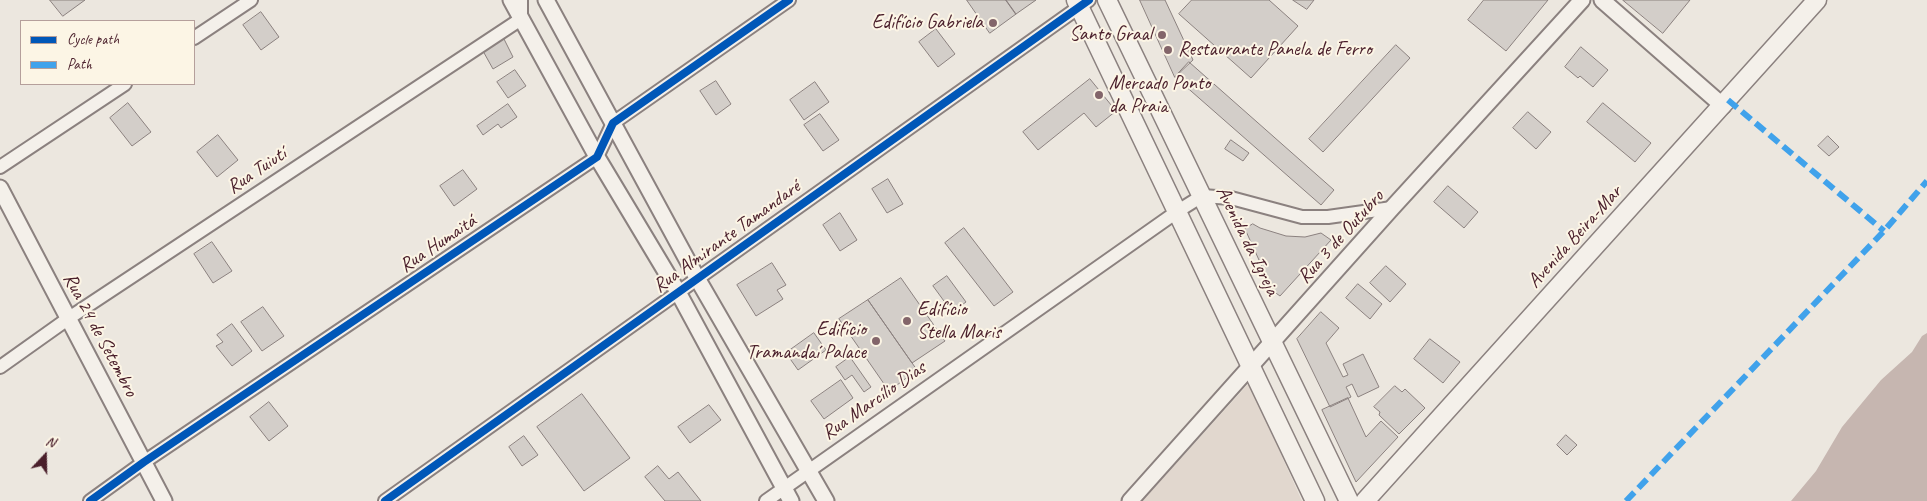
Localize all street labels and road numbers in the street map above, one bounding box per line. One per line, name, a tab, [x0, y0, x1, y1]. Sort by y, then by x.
street label: Rua Tuiutí	[223, 142, 291, 200]
street label: Rua Almirante Tamandaré	[649, 176, 805, 298]
street label: Avenida Beira-Mar	[1523, 181, 1627, 293]
street label: Avenida da Igreja	[1210, 182, 1284, 300]
street label: Rua 3 de Outubro	[1293, 185, 1389, 289]
street label: Rua Humaitá	[395, 210, 481, 278]
street label: Rua 24 de Setembro	[57, 269, 143, 401]
street label: Rua Marcílio Dias	[818, 356, 930, 446]

